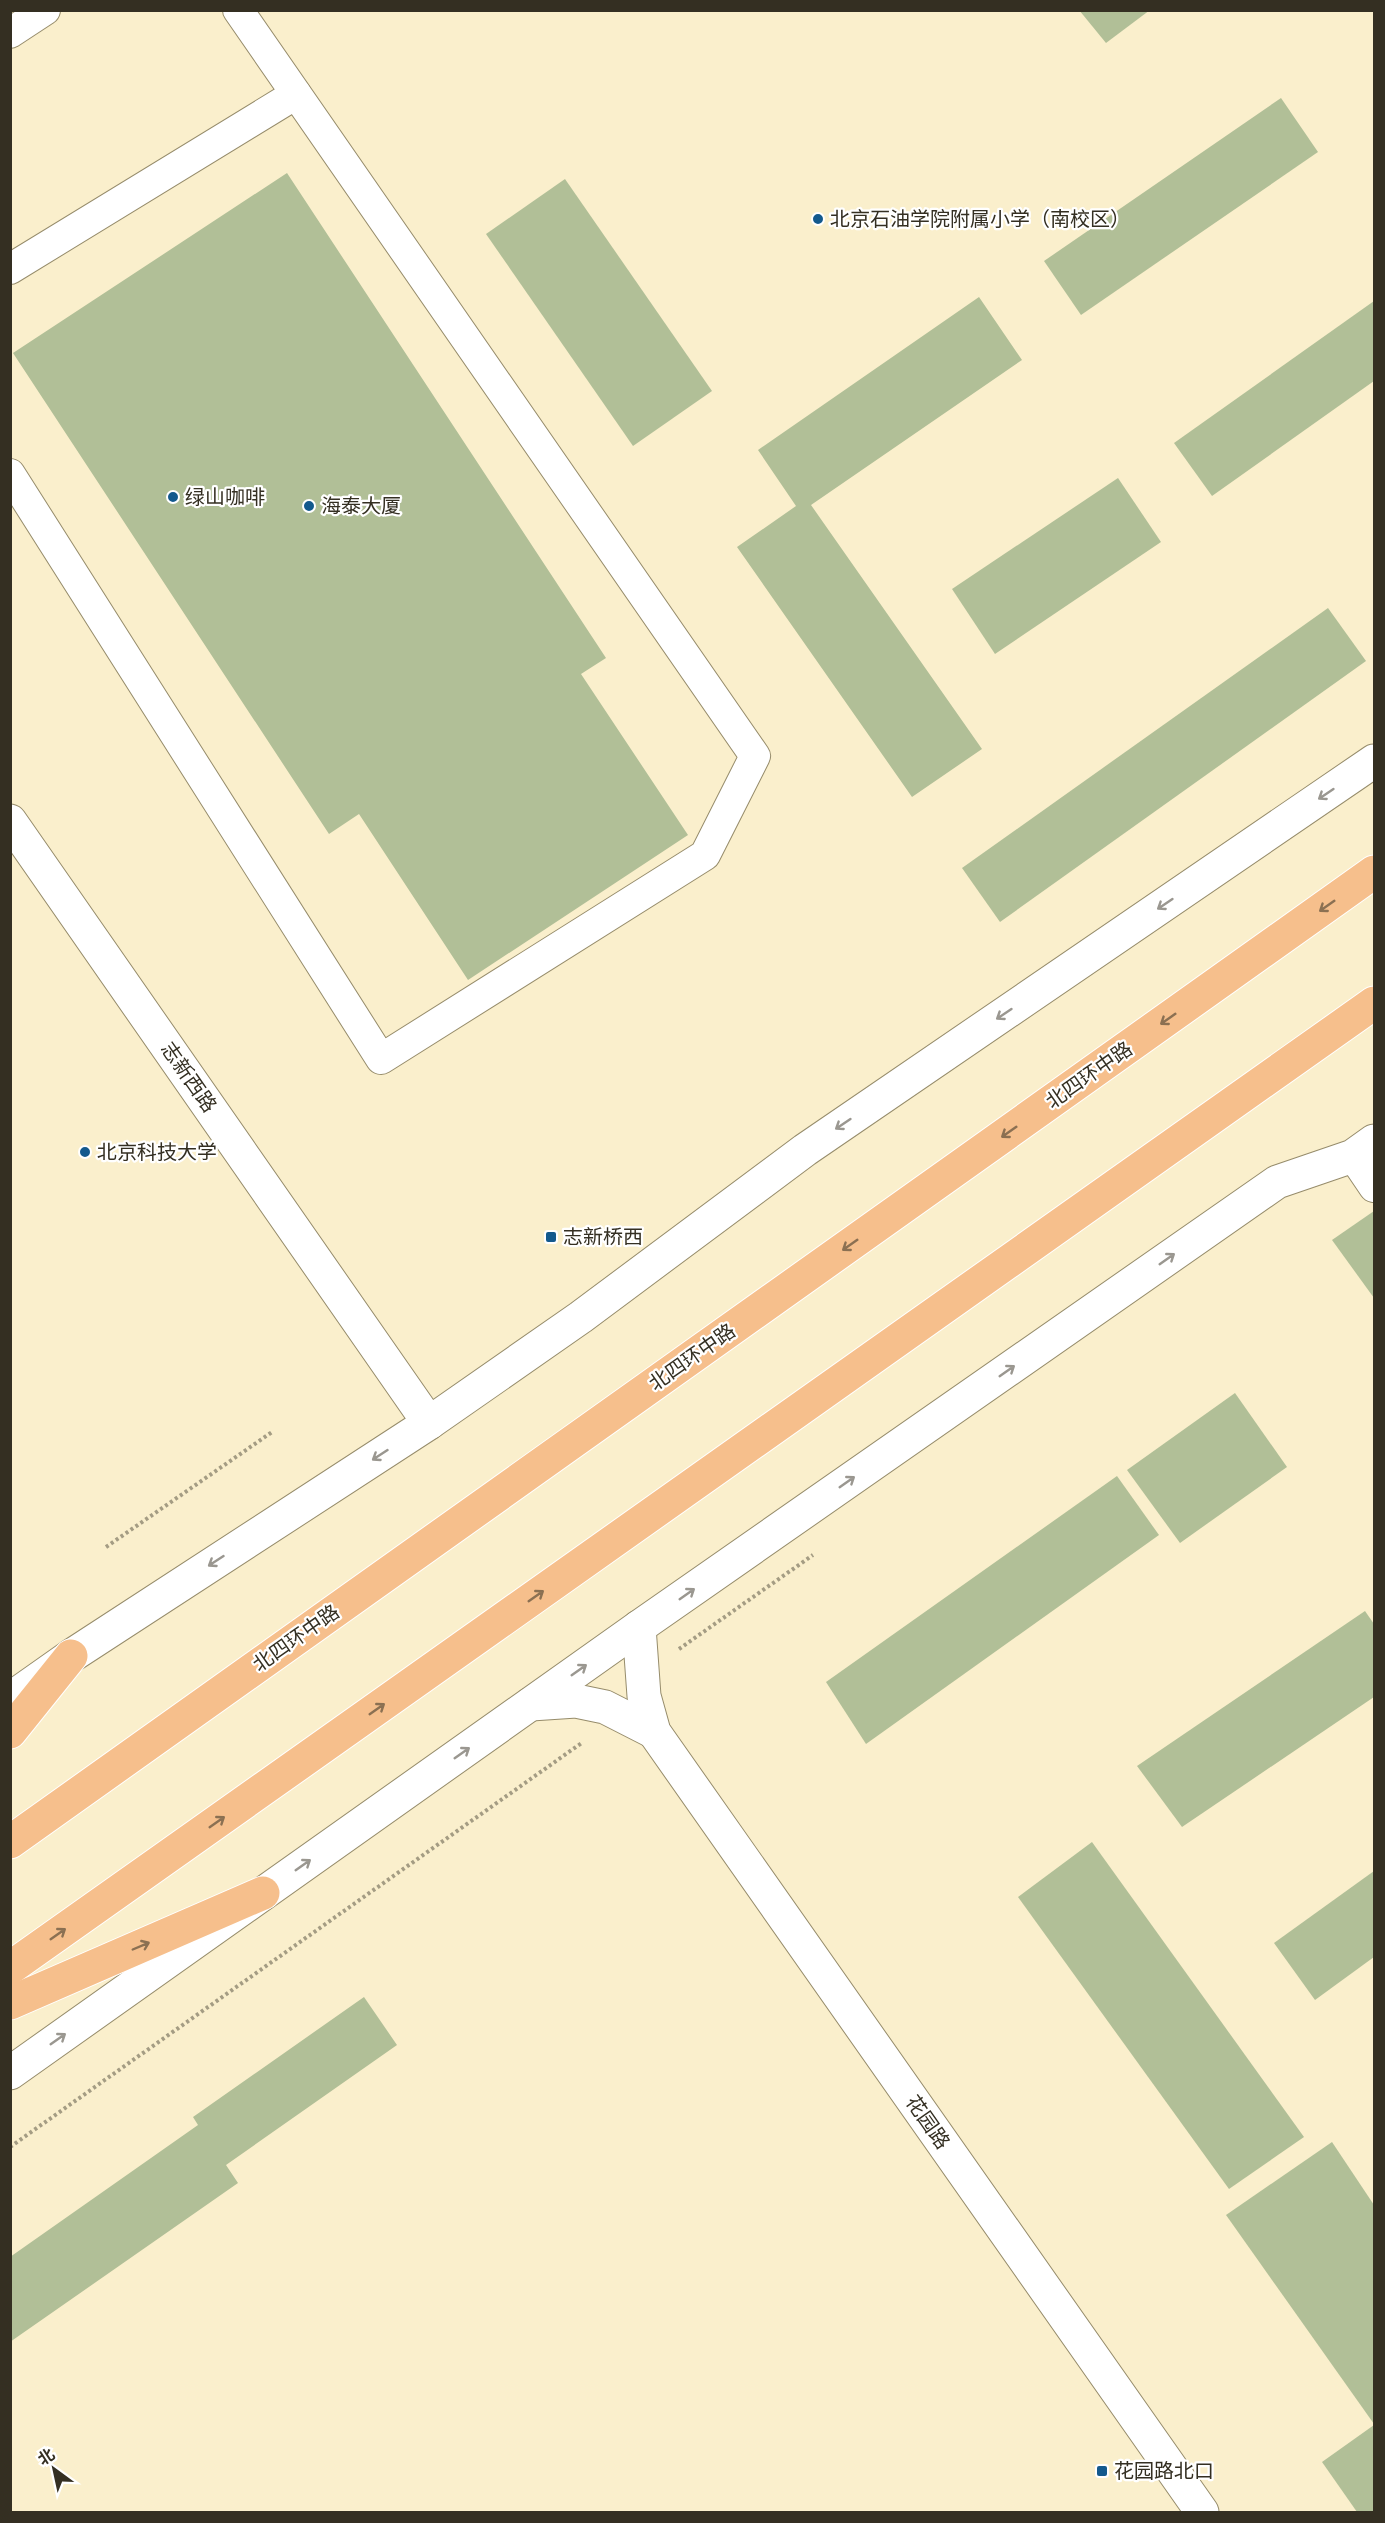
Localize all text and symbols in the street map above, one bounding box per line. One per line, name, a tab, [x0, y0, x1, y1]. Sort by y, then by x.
place label: 北京石油学院附属小学（南校区）	[830, 207, 1130, 231]
marker: 北京石油学院附属小学（南校区）	[811, 212, 825, 226]
place label: 绿山咖啡	[185, 485, 265, 509]
marker: 绿山咖啡	[166, 490, 180, 504]
place label: 海泰大厦	[321, 494, 401, 518]
marker: 海泰大厦	[302, 499, 316, 513]
one-way arrow	[1319, 788, 1335, 800]
one-way arrow	[1157, 898, 1174, 910]
one-way arrow	[1319, 900, 1335, 912]
one-way arrow	[996, 1008, 1013, 1020]
one-way arrow	[1160, 1013, 1176, 1025]
street label: 北四环中路	[1041, 1036, 1137, 1114]
street label: 志新西路	[156, 1037, 222, 1117]
one-way arrow	[835, 1118, 852, 1130]
one-way arrow	[1001, 1126, 1017, 1138]
place label: 北京科技大学	[97, 1140, 217, 1164]
marker: 北京科技大学	[78, 1145, 92, 1159]
place label: 志新桥西	[563, 1225, 643, 1249]
marker: 志新桥西	[544, 1230, 558, 1244]
one-way arrow	[842, 1239, 859, 1251]
one-way arrow	[1158, 1253, 1175, 1265]
street label: 北四环中路	[644, 1318, 740, 1396]
one-way arrow	[998, 1365, 1015, 1377]
one-way arrow	[372, 1449, 388, 1461]
one-way arrow	[839, 1476, 855, 1488]
one-way arrow	[208, 1555, 225, 1568]
one-way arrow	[679, 1588, 695, 1600]
one-way arrow	[527, 1590, 543, 1602]
street label: 北四环中路	[248, 1599, 344, 1677]
one-way arrow	[571, 1664, 587, 1676]
one-way arrow	[368, 1703, 384, 1715]
one-way arrow	[454, 1746, 470, 1759]
one-way arrow	[209, 1815, 225, 1828]
one-way arrow	[294, 1859, 310, 1871]
one-way arrow	[50, 1928, 66, 1940]
one-way arrow	[132, 1940, 150, 1951]
one-way arrow	[50, 2033, 66, 2045]
street label: 花园路	[901, 2091, 955, 2153]
north arrow	[24, 2439, 84, 2499]
text: 北	[34, 2445, 58, 2469]
place label: 花园路北口	[1114, 2459, 1214, 2483]
marker: 花园路北口	[1095, 2464, 1109, 2478]

